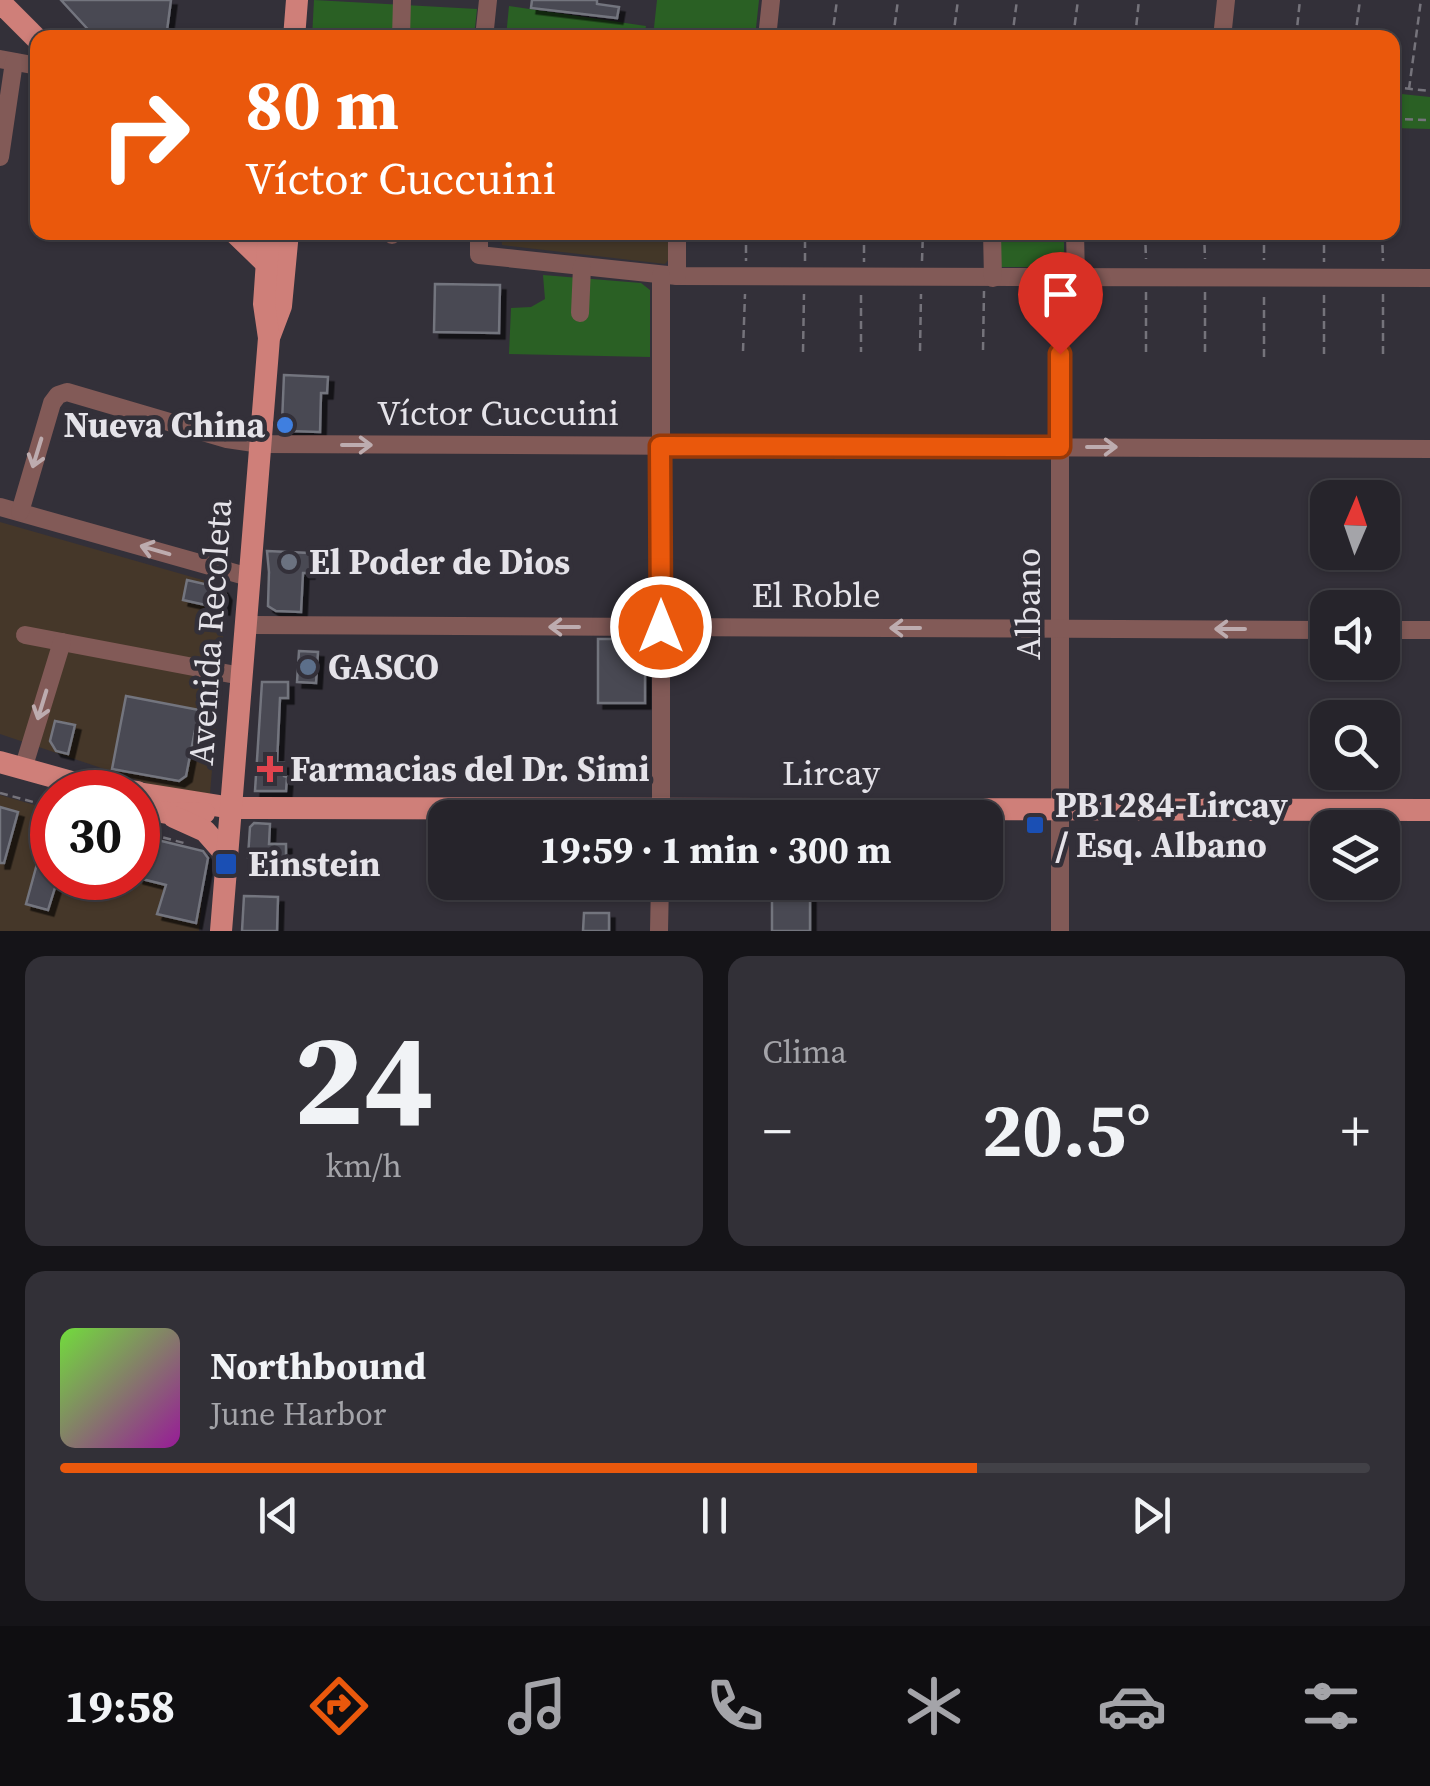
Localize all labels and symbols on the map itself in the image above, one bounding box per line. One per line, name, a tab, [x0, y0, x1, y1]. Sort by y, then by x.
pin	[1018, 252, 1103, 355]
street label: Víctor Cuccuini	[377, 389, 619, 437]
place label: Nueva China	[64, 401, 265, 449]
marker: Nueva China	[274, 414, 296, 436]
one-way arrow	[340, 436, 373, 454]
one-way arrow	[27, 437, 45, 469]
one-way arrow	[1086, 438, 1118, 456]
north arrow	[1310, 480, 1400, 570]
street label: Avenida Recoleta	[177, 497, 243, 767]
place label: El Poder de Dios	[309, 538, 570, 586]
one-way arrow	[140, 540, 171, 559]
street label: Albano	[1004, 548, 1052, 660]
marker: El Poder de Dios	[278, 551, 300, 573]
street label: El Roble	[751, 571, 881, 619]
position arrow	[609, 575, 713, 679]
one-way arrow	[548, 618, 580, 636]
one-way arrow	[890, 618, 922, 638]
one-way arrow	[1215, 620, 1248, 638]
place label: GASCO	[328, 643, 439, 691]
marker: GASCO	[297, 656, 319, 678]
one-way arrow	[32, 689, 50, 720]
place label: Farmacias del Dr. Simi	[290, 745, 650, 793]
street label: Lircay	[782, 749, 880, 797]
marker: Farmacias del Dr. Simi	[259, 758, 281, 780]
speed limit sign: 30	[30, 770, 160, 900]
place label: PB1284-Lircay / Esq. Albano	[1055, 781, 1288, 869]
marker: PB1284-Lircay / Esq. Albano	[1024, 814, 1046, 836]
place label: Einstein	[248, 840, 381, 888]
marker: Einstein	[213, 851, 239, 877]

